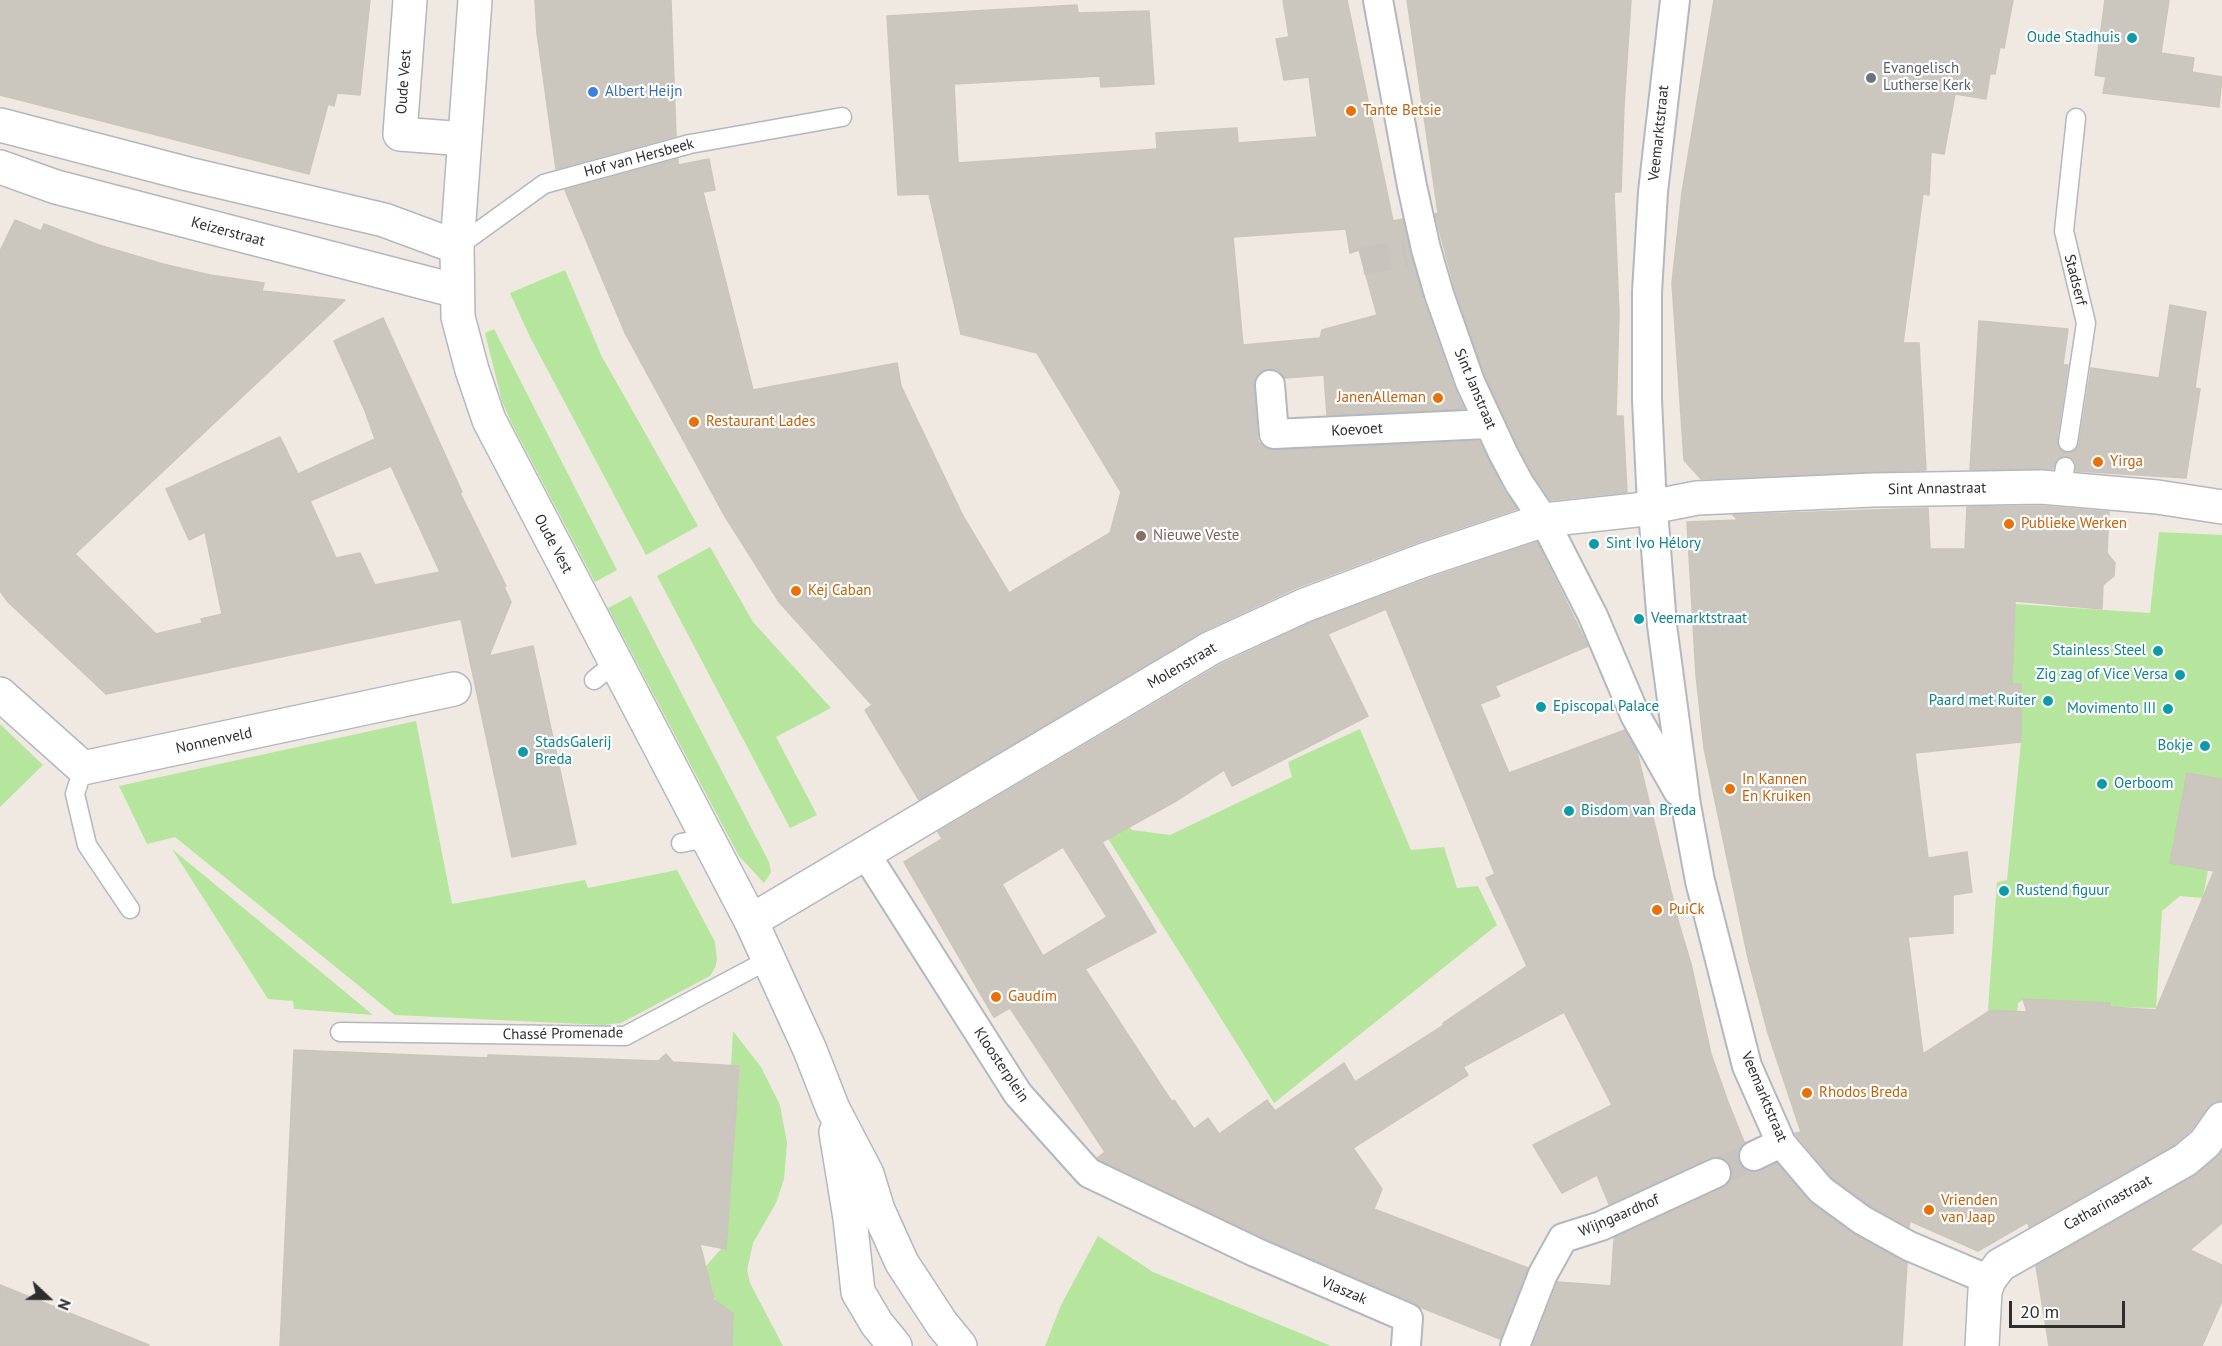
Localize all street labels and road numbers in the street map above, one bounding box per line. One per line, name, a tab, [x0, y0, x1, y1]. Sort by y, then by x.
street label: Oude Vest	[393, 49, 415, 115]
street label: Veemarktstraat	[1645, 84, 1673, 182]
street label: Hof van Hersbeek	[582, 135, 696, 181]
street label: Keizerstraat	[189, 214, 267, 250]
street label: Stadserf	[2060, 252, 2090, 308]
street label: Sint Janstraat	[1450, 346, 1500, 432]
street label: Koevoet	[1331, 420, 1383, 440]
street label: Sint Annastraat	[1888, 479, 1986, 499]
street label: Oude Vest	[530, 511, 576, 577]
street label: Molenstraat	[1144, 639, 1220, 693]
street label: Nonnenveld	[174, 724, 254, 758]
street label: Chassé Promenade	[503, 1024, 623, 1044]
street label: Kloosterplein	[970, 1024, 1032, 1106]
street label: Veemarktstraat	[1737, 1049, 1791, 1145]
street label: Catharinastraat	[2061, 1171, 2155, 1235]
street label: Wijngaardhof	[1576, 1191, 1662, 1241]
street label: Vlaszak	[1318, 1273, 1370, 1309]

